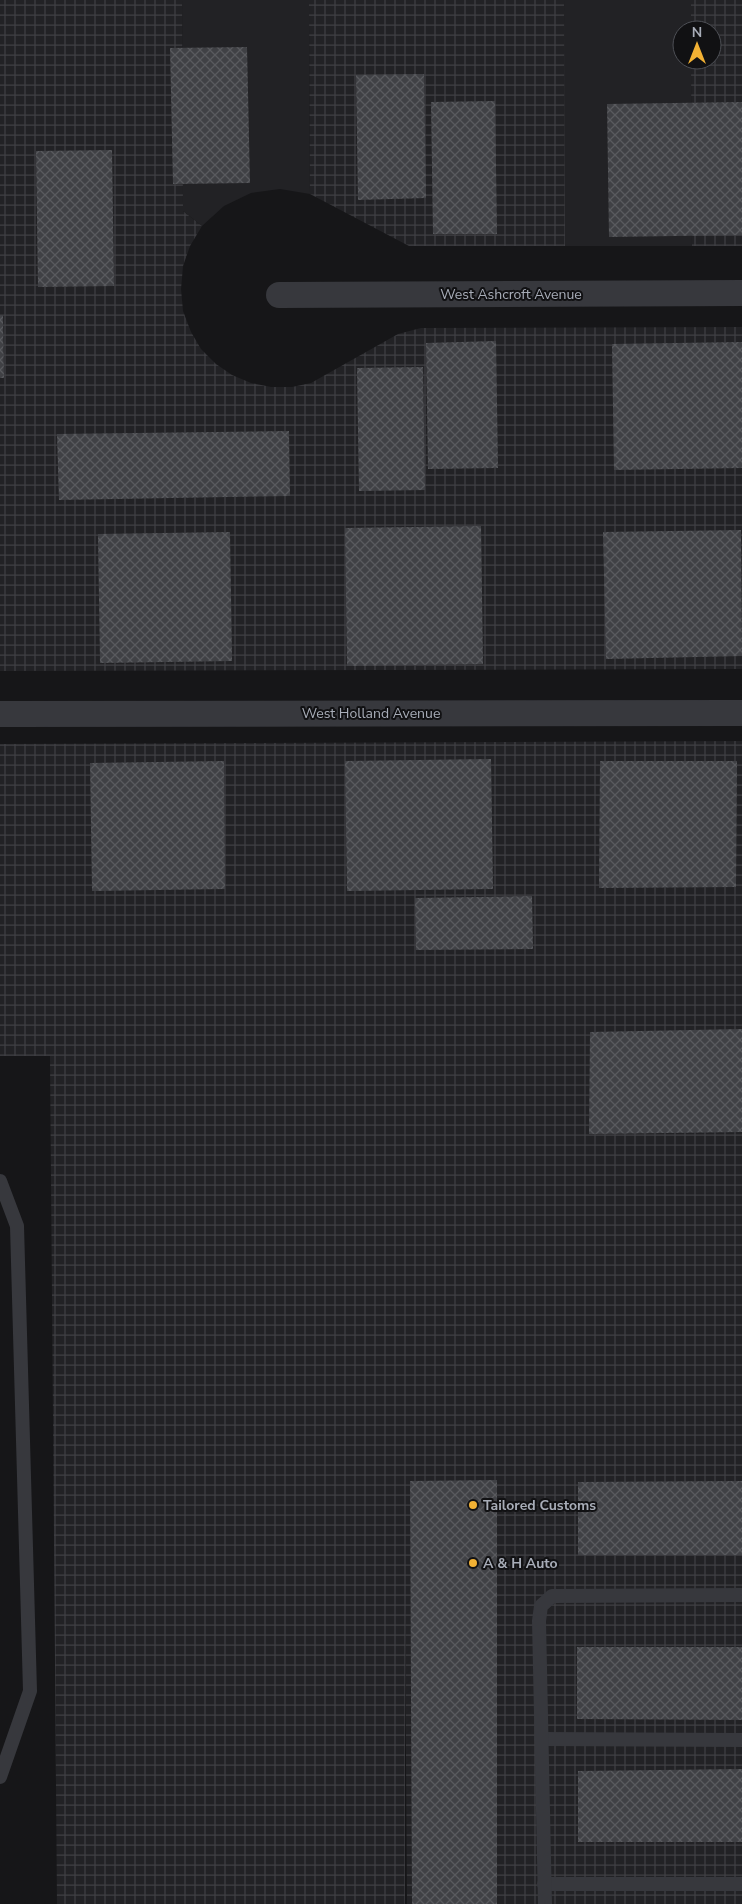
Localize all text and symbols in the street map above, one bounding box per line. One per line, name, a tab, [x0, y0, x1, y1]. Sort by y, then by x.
north arrow	[672, 20, 722, 70]
text: N	[692, 23, 702, 42]
street label: West Ashcroft Avenue	[440, 285, 582, 304]
street label: West Holland Avenue	[302, 704, 440, 723]
place label: Tailored Customs	[483, 1496, 596, 1515]
marker: Tailored Customs	[467, 1499, 479, 1511]
place label: A & H Auto	[483, 1554, 558, 1573]
marker: A & H Auto	[467, 1557, 479, 1569]

